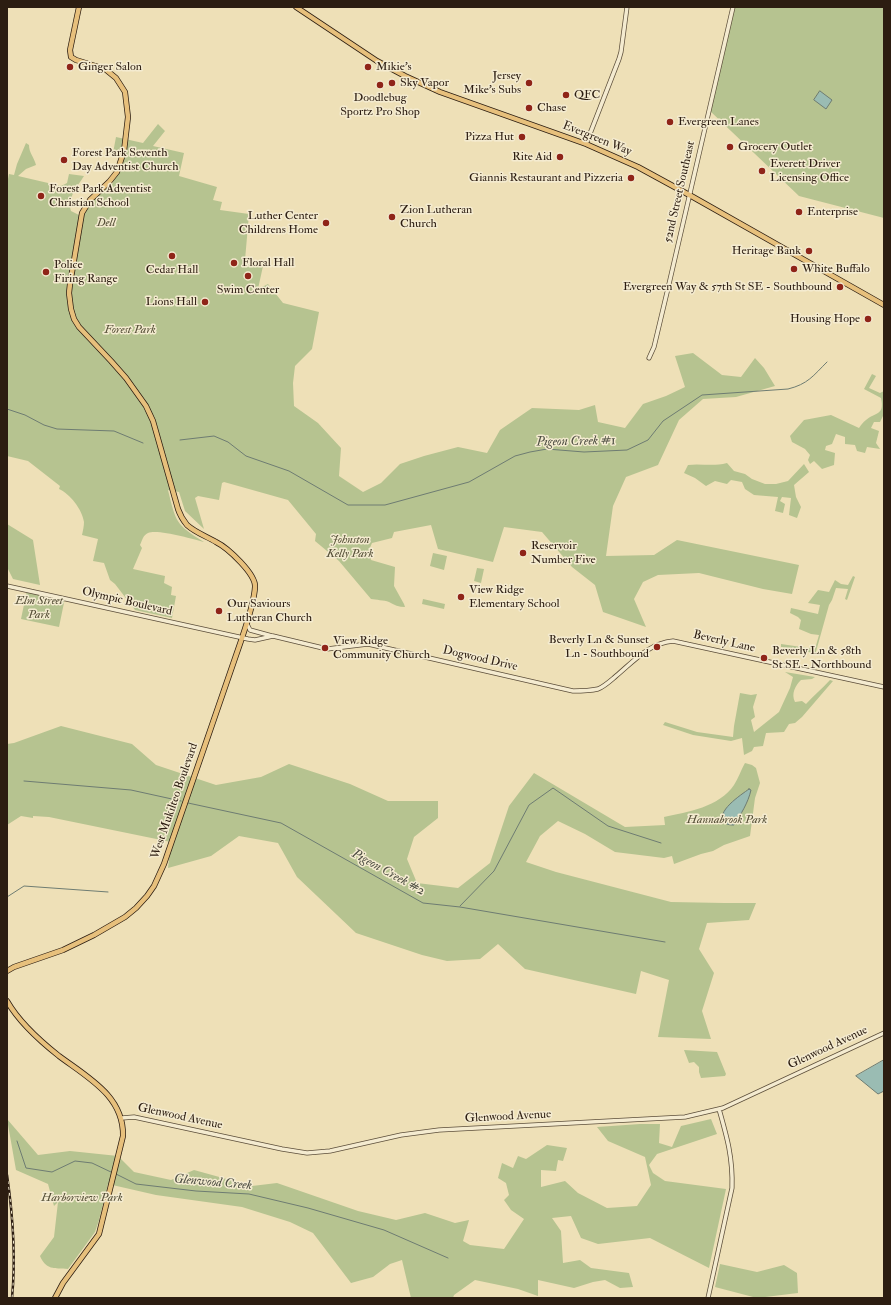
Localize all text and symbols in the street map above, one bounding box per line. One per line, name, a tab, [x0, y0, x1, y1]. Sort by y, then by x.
place label: Ginger Salon	[78, 60, 142, 74]
place label: Mikie's	[376, 60, 412, 74]
marker: Ginger Salon	[65, 62, 75, 72]
marker: Mikie's	[363, 62, 373, 72]
place label: Jersey Mike's Subs	[463, 69, 521, 97]
place label: Sky Vapor	[400, 76, 449, 90]
marker: Sky Vapor	[387, 78, 397, 88]
marker: Jersey Mike's Subs	[524, 78, 534, 88]
marker: Doodlebug Sportz Pro Shop	[375, 80, 385, 90]
place label: QFC	[574, 88, 600, 102]
marker: QFC	[561, 90, 571, 100]
place label: Doodlebug Sportz Pro Shop	[340, 91, 420, 119]
place label: Chase	[537, 101, 566, 115]
marker: Chase	[524, 103, 534, 113]
place label: Evergreen Lanes	[678, 115, 759, 129]
marker: Evergreen Lanes	[665, 117, 675, 127]
street label: Evergreen Way	[560, 119, 634, 159]
place label: Pizza Hut	[465, 130, 514, 144]
marker: Pizza Hut	[517, 132, 527, 142]
street label: 52nd Street Southeast	[661, 140, 699, 244]
place label: Grocery Outlet	[738, 140, 812, 154]
marker: Grocery Outlet	[725, 142, 735, 152]
place label: Forest Park Seventh Day Adventist Church	[72, 146, 178, 174]
place label: Rite Aid	[512, 150, 552, 164]
marker: Rite Aid	[555, 152, 565, 162]
marker: Forest Park Seventh Day Adventist Church	[59, 155, 69, 165]
place label: Everett Driver Licensing Office	[770, 157, 849, 185]
marker: Everett Driver Licensing Office	[757, 166, 767, 176]
place label: Giannis Restaurant and Pizzeria	[469, 171, 623, 185]
marker: Giannis Restaurant and Pizzeria	[626, 173, 636, 183]
place label: Forest Park Adventist Christian School	[49, 182, 151, 210]
marker: Forest Park Adventist Christian School	[36, 191, 46, 201]
place label: Zion Lutheran Church	[400, 203, 472, 231]
place label: Enterprise	[807, 205, 858, 219]
marker: Enterprise	[794, 207, 804, 217]
place label: Luther Center Childrens Home	[239, 209, 318, 237]
marker: Zion Lutheran Church	[387, 212, 397, 222]
park label: Dell	[97, 216, 115, 230]
marker: Luther Center Childrens Home	[321, 218, 331, 228]
place label: Heritage Bank	[732, 244, 801, 258]
marker: Heritage Bank	[804, 246, 814, 256]
marker: Cedar Hall	[167, 251, 177, 261]
place label: Floral Hall	[242, 256, 294, 270]
place label: Police Firing Range	[54, 258, 118, 286]
marker: Floral Hall	[229, 258, 239, 268]
place label: White Buffalo	[802, 262, 870, 276]
place label: Cedar Hall	[146, 263, 198, 277]
marker: White Buffalo	[789, 264, 799, 274]
marker: Police Firing Range	[41, 267, 51, 277]
marker: Swim Center	[243, 271, 253, 281]
place label: Evergreen Way & 57th St SE - Southbound	[623, 280, 832, 294]
marker: Evergreen Way & 57th St SE - Southbound	[835, 282, 845, 292]
place label: Swim Center	[217, 283, 279, 297]
place label: Lions Hall	[146, 295, 197, 309]
marker: Lions Hall	[200, 297, 210, 307]
place label: Housing Hope	[790, 312, 860, 326]
marker: Housing Hope	[863, 314, 873, 324]
park label: Forest Park	[104, 323, 156, 337]
water label: Pigeon Creek #1	[536, 434, 616, 450]
park label: Johnston Kelly Park	[327, 533, 373, 561]
place label: Reservoir Number Five	[531, 539, 595, 567]
marker: Reservoir Number Five	[518, 548, 528, 558]
place label: View Ridge Elementary School	[469, 583, 560, 611]
street label: Olympic Boulevard	[81, 585, 173, 619]
marker: View Ridge Elementary School	[456, 592, 466, 602]
park label: Elm Street Park	[15, 594, 63, 622]
place label: Our Saviours Lutheran Church	[227, 597, 312, 625]
marker: Our Saviours Lutheran Church	[214, 606, 224, 616]
street label: Beverly Lane	[692, 628, 756, 656]
place label: Beverly Ln & Sunset Ln - Southbound	[549, 633, 649, 661]
place label: View Ridge Community Church	[333, 634, 430, 662]
marker: Beverly Ln & Sunset Ln - Southbound	[652, 642, 662, 652]
marker: View Ridge Community Church	[320, 643, 330, 653]
street label: Dogwood Drive	[441, 643, 519, 675]
place label: Beverly Ln & 58th St SE - Northbound	[772, 644, 871, 672]
marker: Beverly Ln & 58th St SE - Northbound	[759, 653, 769, 663]
street label: West Mukilteo Boulevard	[148, 741, 202, 861]
park label: Hannabrook Park	[687, 813, 767, 827]
water label: Pigeon Creek #2	[349, 846, 427, 900]
street label: Glenwood Avenue	[786, 1023, 870, 1073]
street label: Glenwood Avenue	[136, 1101, 224, 1133]
street label: Glenwood Avenue	[465, 1108, 551, 1126]
water label: Glenwood Creek	[173, 1172, 253, 1194]
park label: Harborview Park	[41, 1191, 123, 1205]

